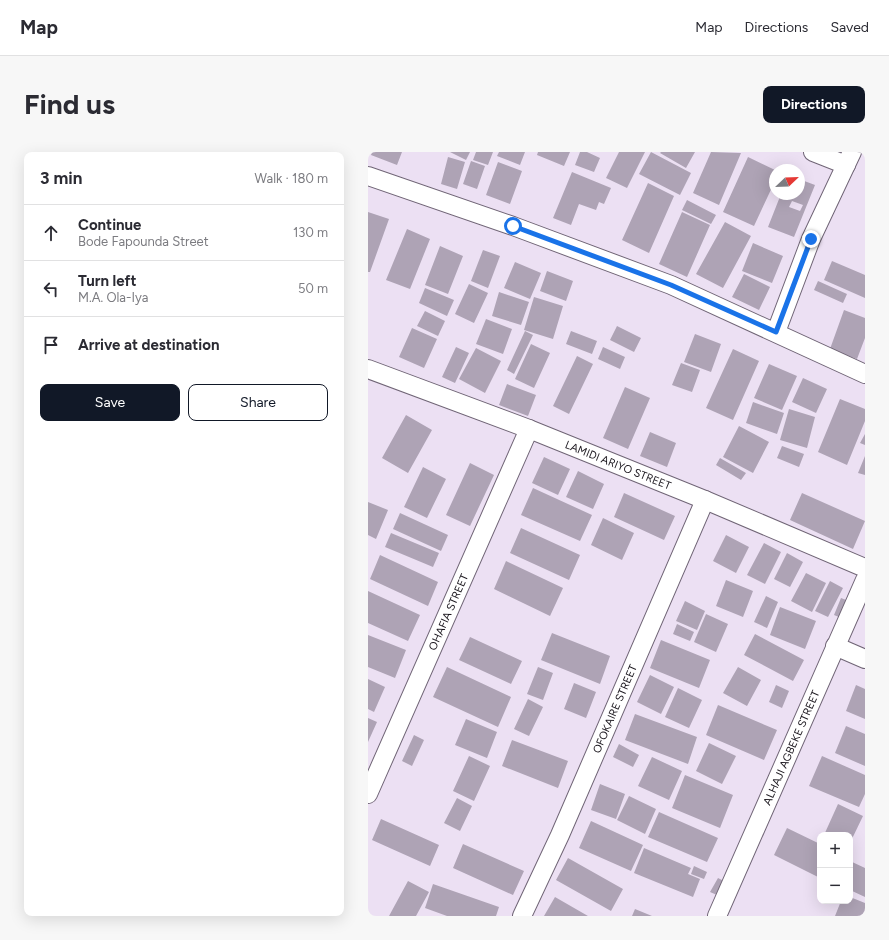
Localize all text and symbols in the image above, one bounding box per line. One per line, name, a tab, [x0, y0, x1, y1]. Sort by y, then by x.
text: Map	[20, 16, 58, 39]
text: Map	[695, 19, 723, 36]
text: Directions	[745, 19, 808, 36]
text: Saved	[830, 19, 869, 36]
button: Directions	[763, 86, 865, 123]
text: Find us	[24, 87, 115, 121]
north arrow	[769, 164, 805, 200]
text: 3 min	[40, 168, 82, 188]
text: Walk · 180 m	[255, 171, 328, 186]
text: Continue	[78, 216, 141, 234]
route start	[504, 217, 522, 235]
icon: ahead	[40, 222, 62, 244]
text: 130 m	[293, 225, 328, 240]
route end	[802, 230, 820, 248]
text: Bode Fapounda Street	[78, 234, 209, 249]
text: Turn left	[78, 272, 136, 290]
icon: left	[40, 278, 62, 300]
text: 50 m	[298, 281, 328, 296]
text: M.A. Ola-Iya	[78, 290, 148, 305]
icon: arrive	[40, 334, 62, 356]
text: Arrive at destination	[78, 336, 219, 354]
button: Save	[40, 384, 180, 421]
button: Share	[188, 384, 328, 421]
street label: LAMIDI ARIYO STREET	[563, 438, 673, 493]
street label: OHAFIA STREET	[426, 572, 471, 652]
street label: OFOKAIRE STREET	[590, 663, 640, 755]
street label: ALHAJI AGBEKE STREET	[761, 689, 823, 807]
map controls	[817, 832, 853, 904]
button: +	[817, 832, 853, 868]
button: −	[817, 868, 853, 904]

